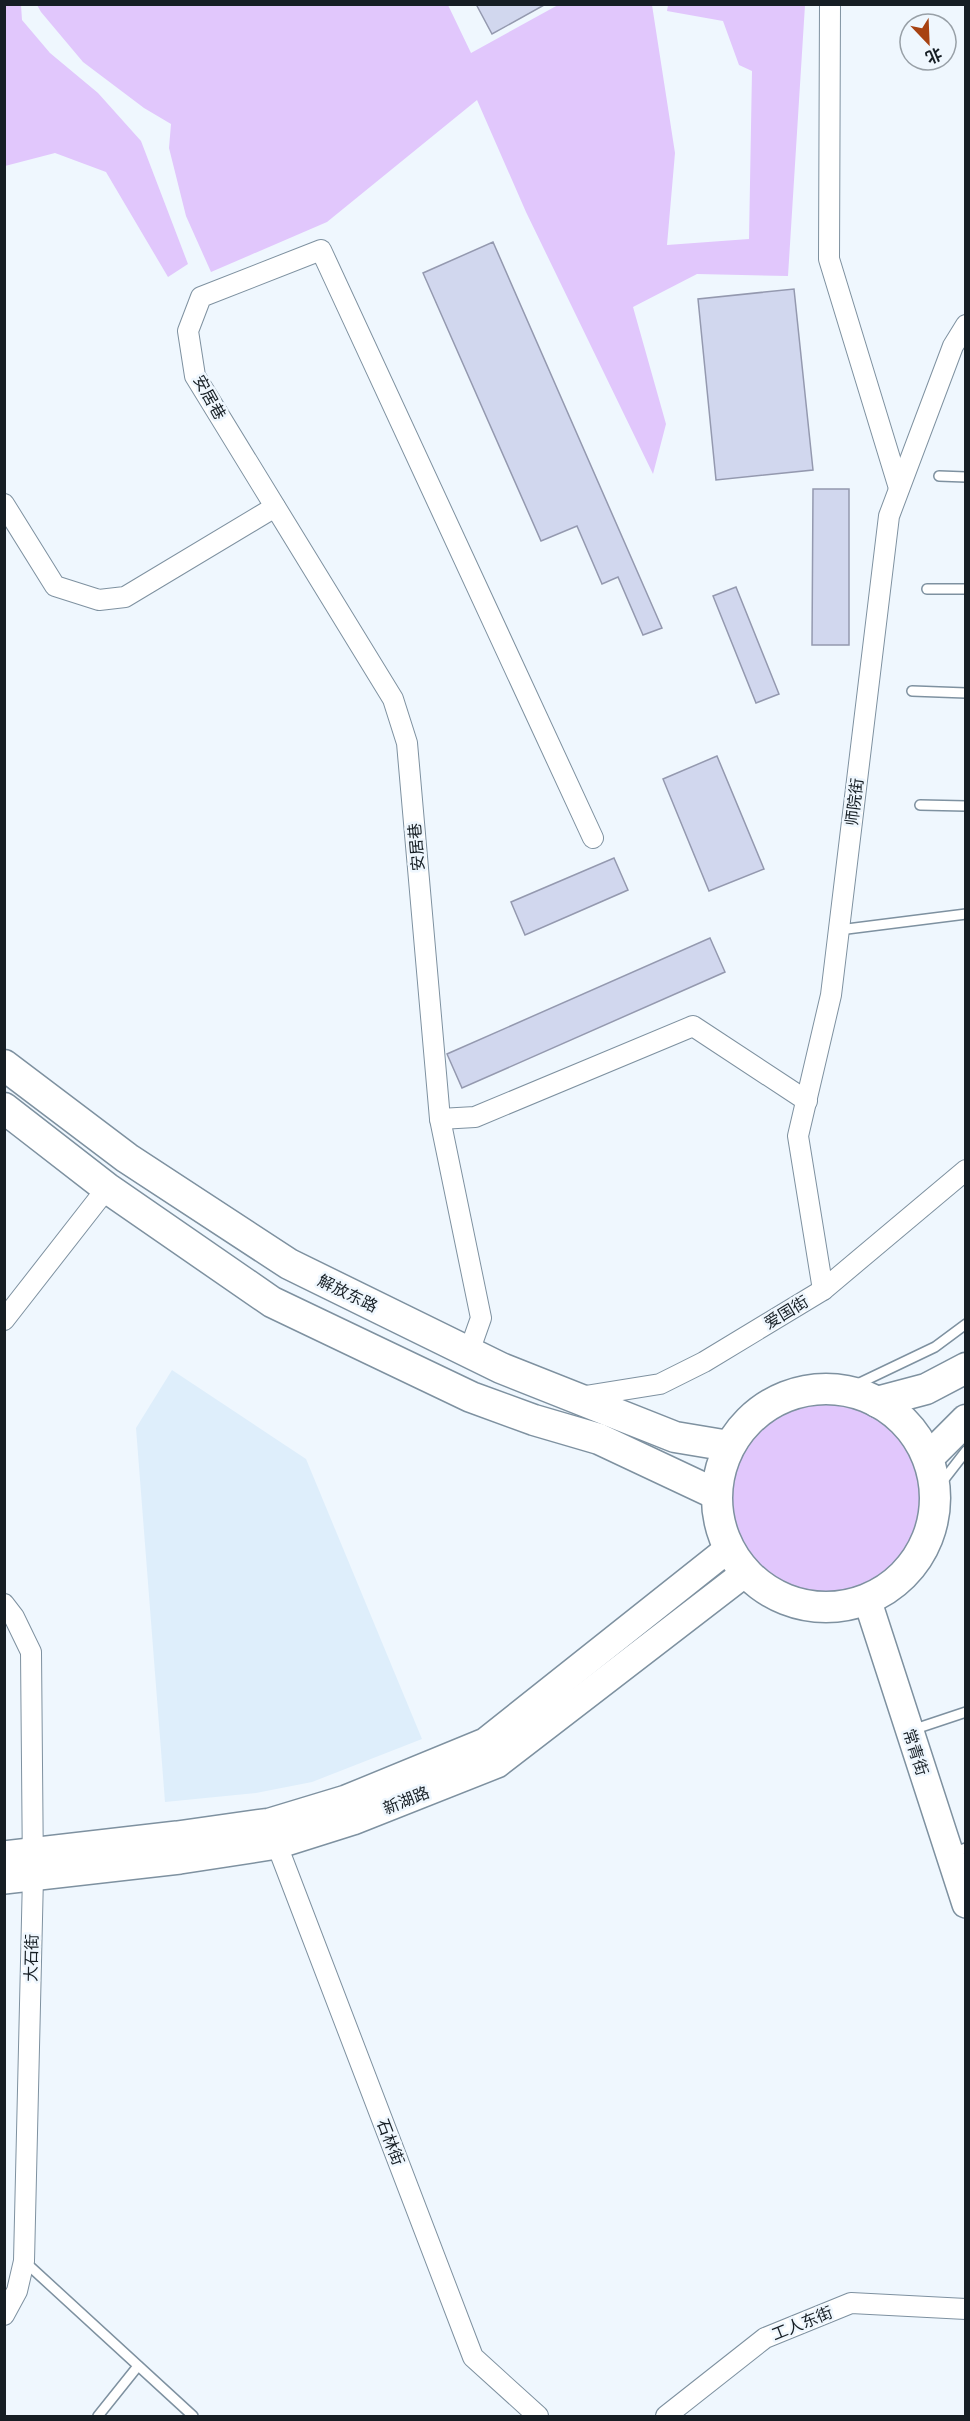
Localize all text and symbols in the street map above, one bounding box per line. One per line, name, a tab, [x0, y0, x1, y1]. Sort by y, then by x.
north arrow	[898, 12, 958, 72]
text: 北	[923, 43, 945, 68]
street label: 安居巷	[190, 371, 230, 423]
street label: 师院街	[841, 777, 867, 827]
street label: 安居巷	[404, 822, 428, 872]
street label: 解放东路	[315, 1270, 381, 1316]
street label: 爱国街	[760, 1291, 812, 1333]
street label: 常青街	[899, 1726, 933, 1778]
street label: 新湖路	[380, 1782, 432, 1818]
street label: 大石街	[21, 1934, 41, 1982]
street label: 石林街	[373, 2116, 409, 2168]
street label: 工人东街	[769, 2302, 835, 2344]

